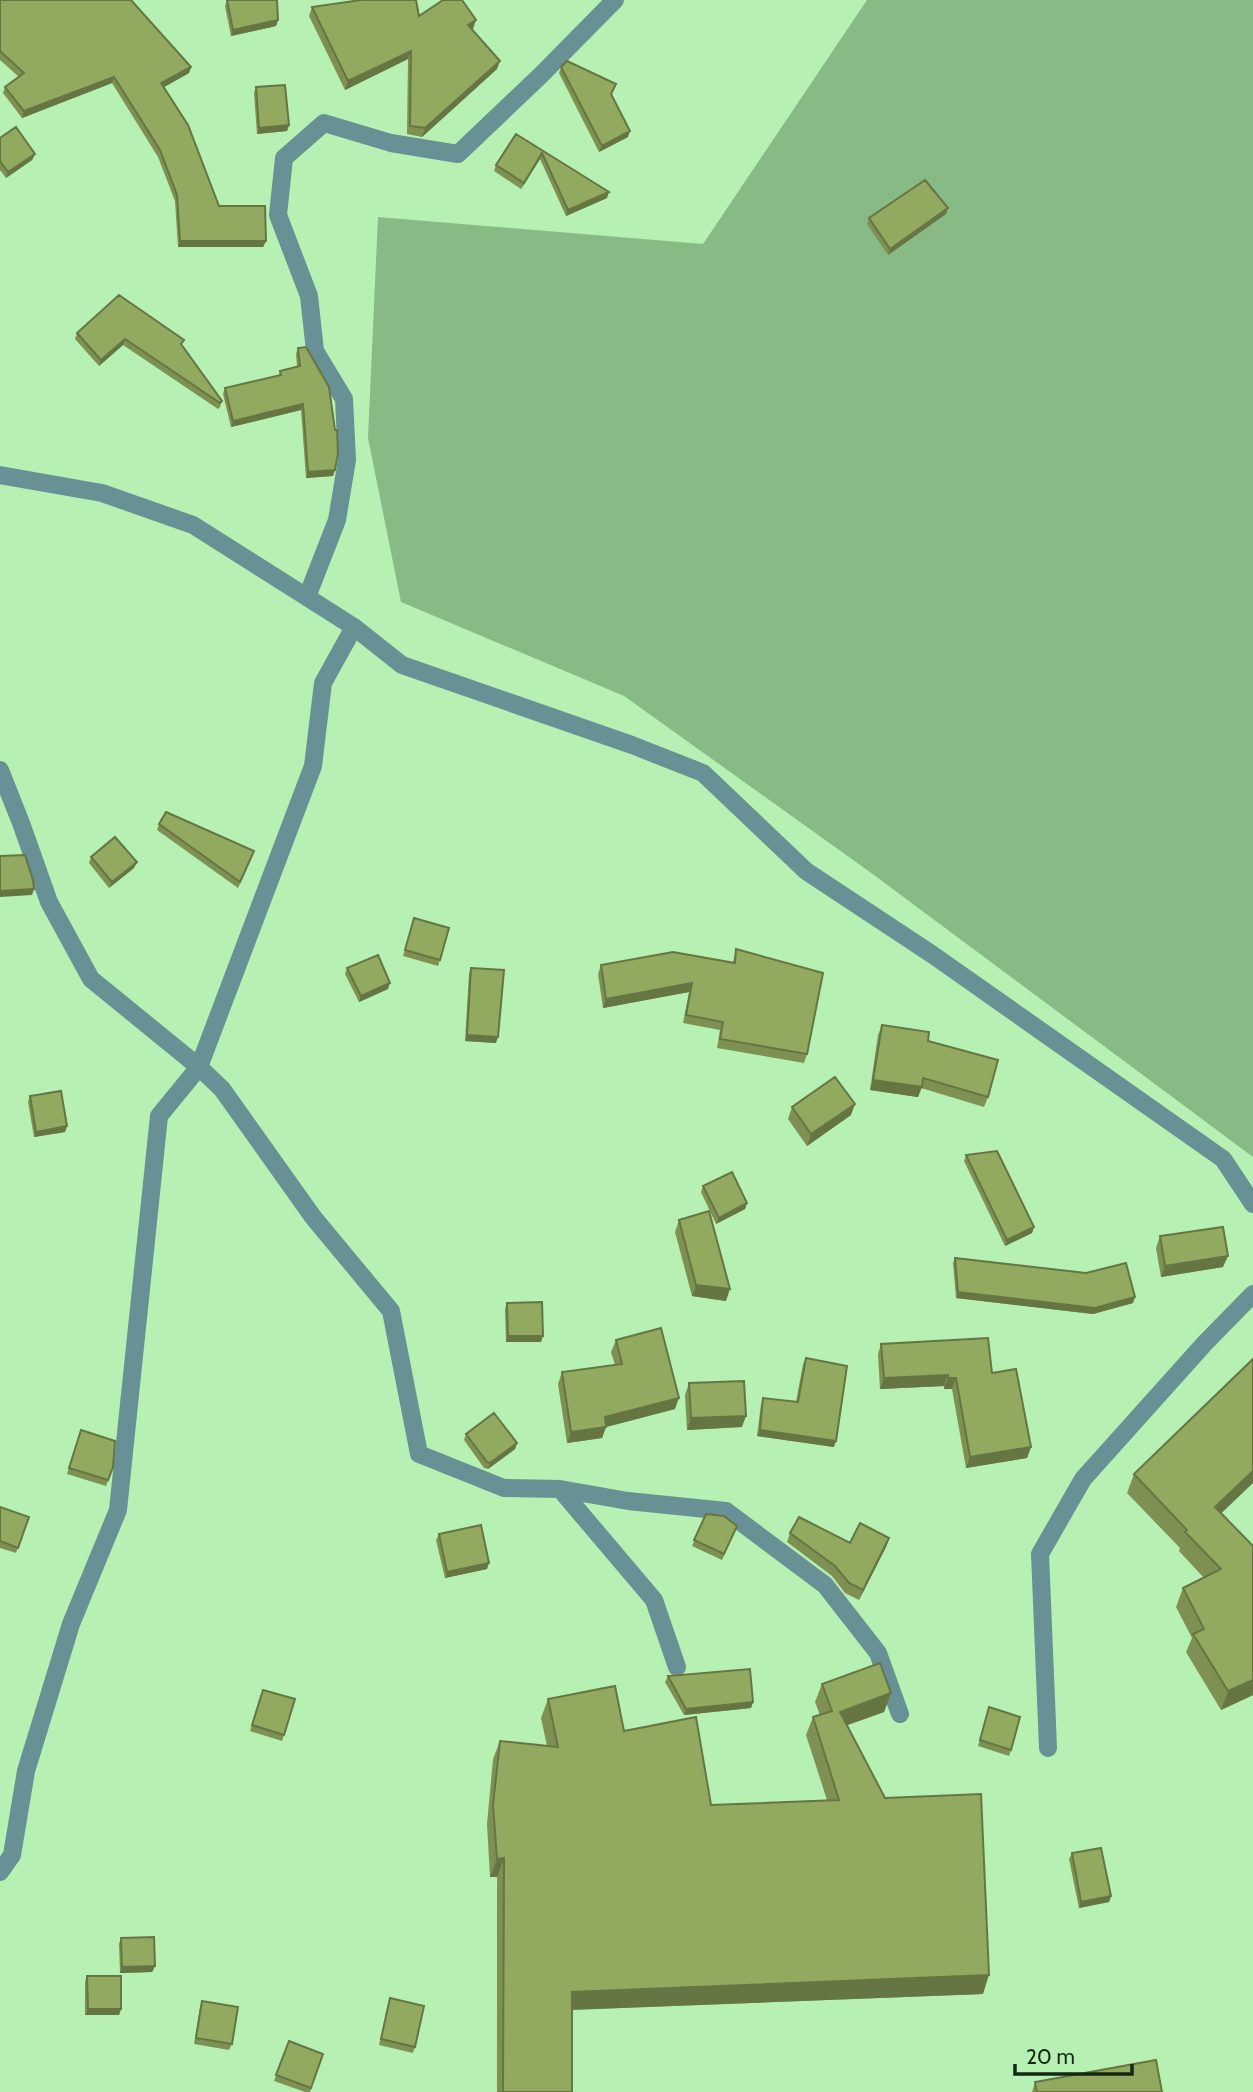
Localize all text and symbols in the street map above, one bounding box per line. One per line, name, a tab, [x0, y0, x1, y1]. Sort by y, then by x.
scale bar	[1015, 2032, 1132, 2076]
text: 20 m	[1026, 2044, 1075, 2069]

